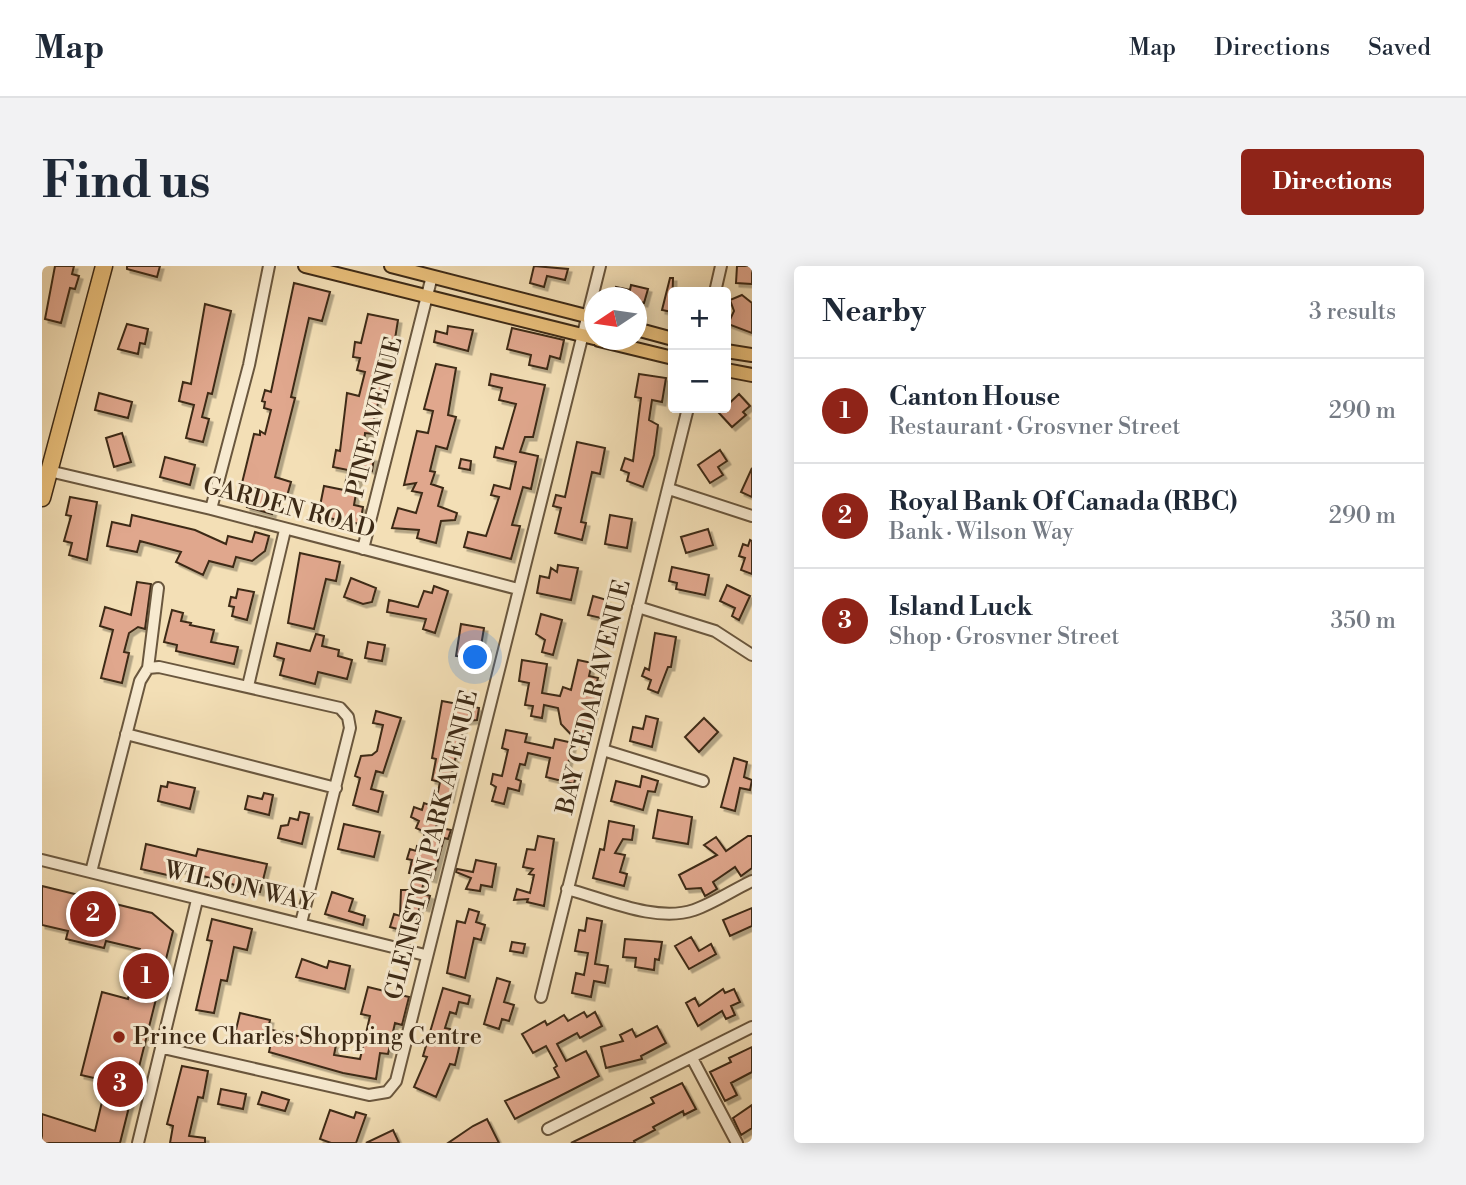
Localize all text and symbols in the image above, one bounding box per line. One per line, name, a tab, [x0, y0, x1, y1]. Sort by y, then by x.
text: Map	[35, 28, 104, 69]
text: Map	[1129, 33, 1176, 63]
text: Directions	[1214, 33, 1330, 63]
text: Saved	[1368, 33, 1431, 63]
button: Directions	[1241, 149, 1424, 215]
text: Find us	[42, 152, 211, 213]
north arrow	[584, 287, 647, 350]
map controls	[668, 287, 731, 413]
button: +	[668, 287, 731, 350]
text: Nearby	[822, 293, 926, 331]
text: 3 results	[1309, 298, 1396, 326]
street label: PINE AVENUE	[341, 334, 409, 500]
button: −	[668, 350, 731, 413]
text: Canton House	[889, 381, 1060, 413]
text: 1	[839, 397, 851, 425]
text: 290 m	[1329, 397, 1396, 425]
text: Restaurant · Grosvner Street	[889, 413, 1180, 441]
street label: GARDEN ROAD	[200, 471, 378, 545]
text: Royal Bank Of Canada (RBC)	[889, 486, 1237, 518]
text: 2	[838, 502, 852, 530]
text: 290 m	[1329, 502, 1396, 530]
text: Bank · Wilson Way	[889, 518, 1074, 546]
street label: BAY CEDAR AVENUE	[550, 577, 638, 818]
text: Island Luck	[889, 591, 1033, 623]
text: 3	[838, 607, 852, 635]
text: 350 m	[1330, 607, 1396, 635]
text: Shop · Grosvner Street	[889, 623, 1119, 651]
your location	[458, 640, 492, 674]
street label: GLENISTON PARK AVENUE	[379, 687, 485, 1003]
street label: WILSON WAY	[160, 855, 318, 919]
pin: 2	[70, 888, 116, 940]
pin: 1	[123, 950, 169, 1002]
place label: Prince Charles Shopping Centre	[133, 1022, 482, 1052]
marker: Prince Charles Shopping Centre	[111, 1029, 127, 1045]
pin: 3	[97, 1058, 143, 1110]

